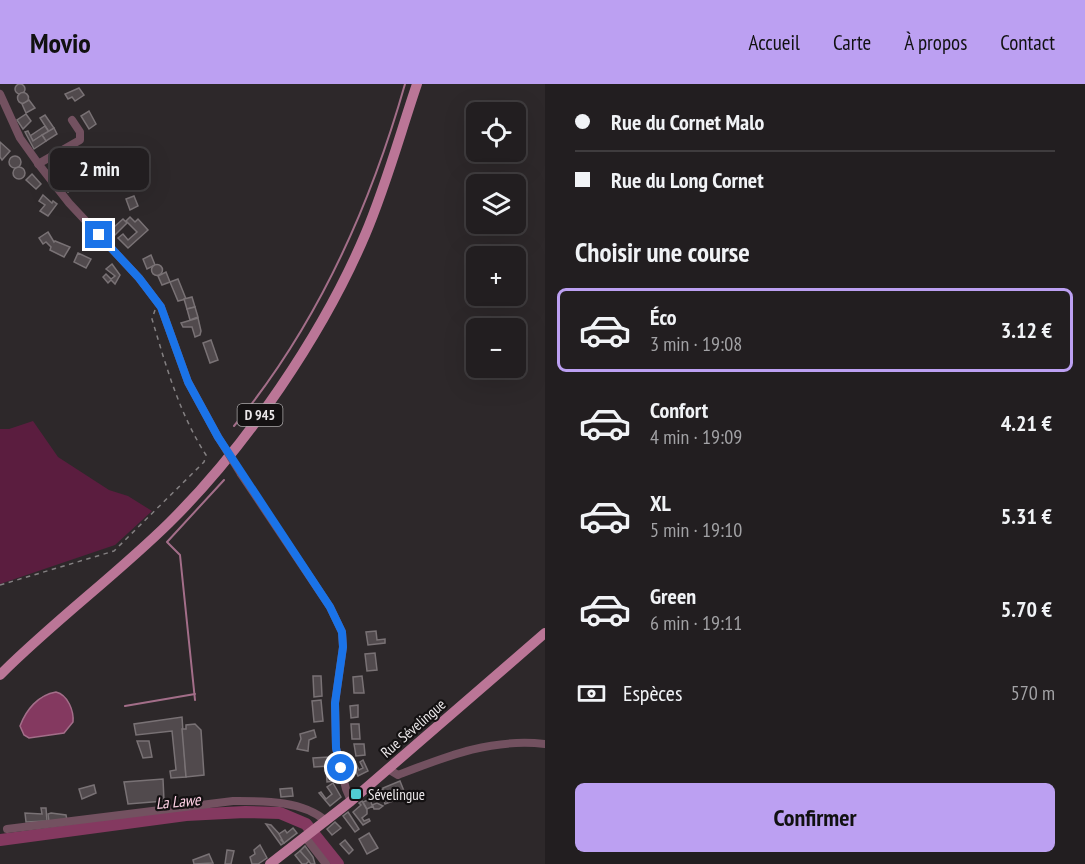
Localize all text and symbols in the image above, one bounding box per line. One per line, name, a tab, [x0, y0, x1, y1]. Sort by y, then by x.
text: Movio	[30, 24, 91, 61]
text: Accueil	[748, 29, 800, 56]
text: Carte	[833, 29, 871, 56]
text: À propos	[904, 29, 967, 56]
text: Contact	[1000, 29, 1055, 56]
map controls	[466, 102, 526, 378]
button: locate	[466, 102, 526, 162]
text: Rue du Cornet Malo	[611, 108, 764, 136]
callout: 2 min	[50, 148, 148, 190]
text: 2 min	[79, 156, 120, 182]
text: Rue du Long Cornet	[611, 166, 764, 194]
button: layers	[466, 174, 526, 234]
route end	[85, 221, 112, 248]
text: Choisir une course	[575, 235, 750, 269]
button: +	[466, 246, 526, 306]
icon: car	[578, 303, 632, 357]
text: Éco	[650, 303, 677, 331]
text: 3.12 €	[1001, 316, 1052, 344]
button: −	[466, 318, 526, 378]
text: 3 min · 19:08	[650, 331, 742, 357]
icon: car	[578, 396, 632, 450]
text: Confort	[650, 396, 708, 424]
road number: D 945	[238, 404, 282, 426]
text: 4.21 €	[1001, 409, 1052, 437]
text: 4 min · 19:09	[650, 424, 742, 450]
icon: car	[578, 489, 632, 543]
text: XL	[650, 489, 671, 517]
text: 5.31 €	[1001, 502, 1052, 530]
text: 5 min · 19:10	[650, 517, 742, 543]
icon: car	[578, 582, 632, 636]
text: Green	[650, 582, 696, 610]
text: 5.70 €	[1001, 595, 1052, 623]
text: 6 min · 19:11	[650, 610, 742, 636]
icon: cash	[575, 677, 608, 710]
text: Espèces	[623, 679, 682, 707]
text: 570 m	[1011, 680, 1055, 706]
street label: Rue Sévelingue	[377, 695, 449, 761]
route start	[327, 754, 354, 781]
button: Confirmer	[575, 783, 1055, 852]
place label: Sévelingue	[368, 785, 425, 804]
marker: Sévelingue	[349, 787, 363, 801]
water label: La Lawe	[155, 789, 203, 813]

